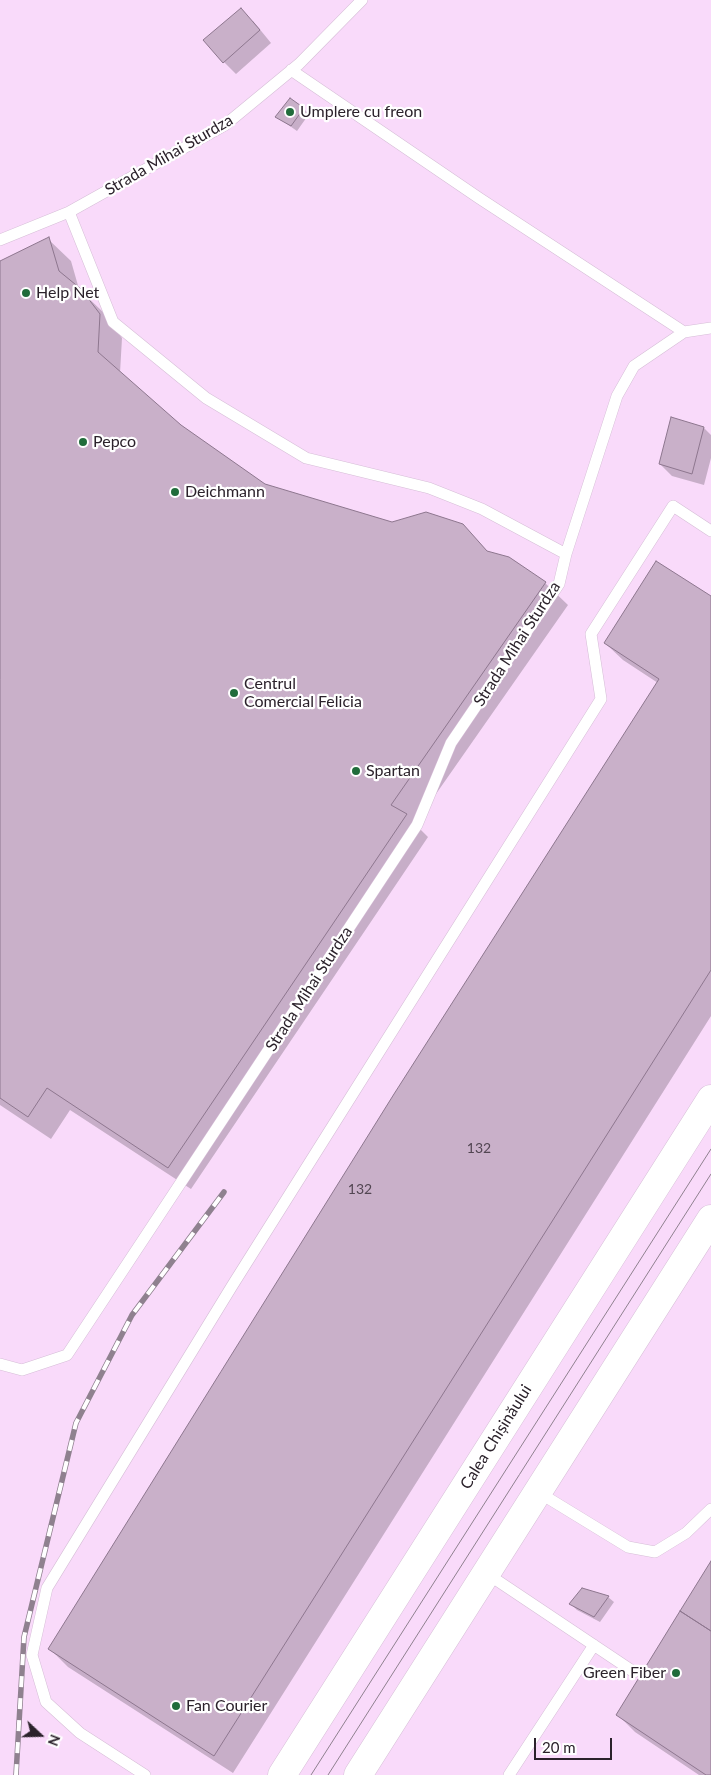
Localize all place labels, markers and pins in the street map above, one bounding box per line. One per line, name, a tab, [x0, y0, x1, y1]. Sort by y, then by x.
place label: Umplere cu freon	[300, 102, 422, 122]
marker: Umplere cu freon	[284, 106, 296, 118]
place label: Help Net	[36, 283, 99, 303]
marker: Help Net	[20, 287, 32, 299]
place label: Pepco	[93, 432, 136, 452]
marker: Pepco	[77, 436, 89, 448]
place label: Deichmann	[185, 482, 265, 502]
marker: Deichmann	[169, 486, 181, 498]
place label: Centrul Comercial Felicia	[244, 674, 362, 712]
marker: Centrul Comercial Felicia	[228, 687, 240, 699]
place label: Spartan	[366, 761, 420, 781]
marker: Spartan	[350, 765, 362, 777]
place label: Green Fiber	[583, 1663, 666, 1683]
marker: Green Fiber	[670, 1667, 682, 1679]
place label: Fan Courier	[186, 1696, 267, 1716]
marker: Fan Courier	[170, 1700, 182, 1712]

